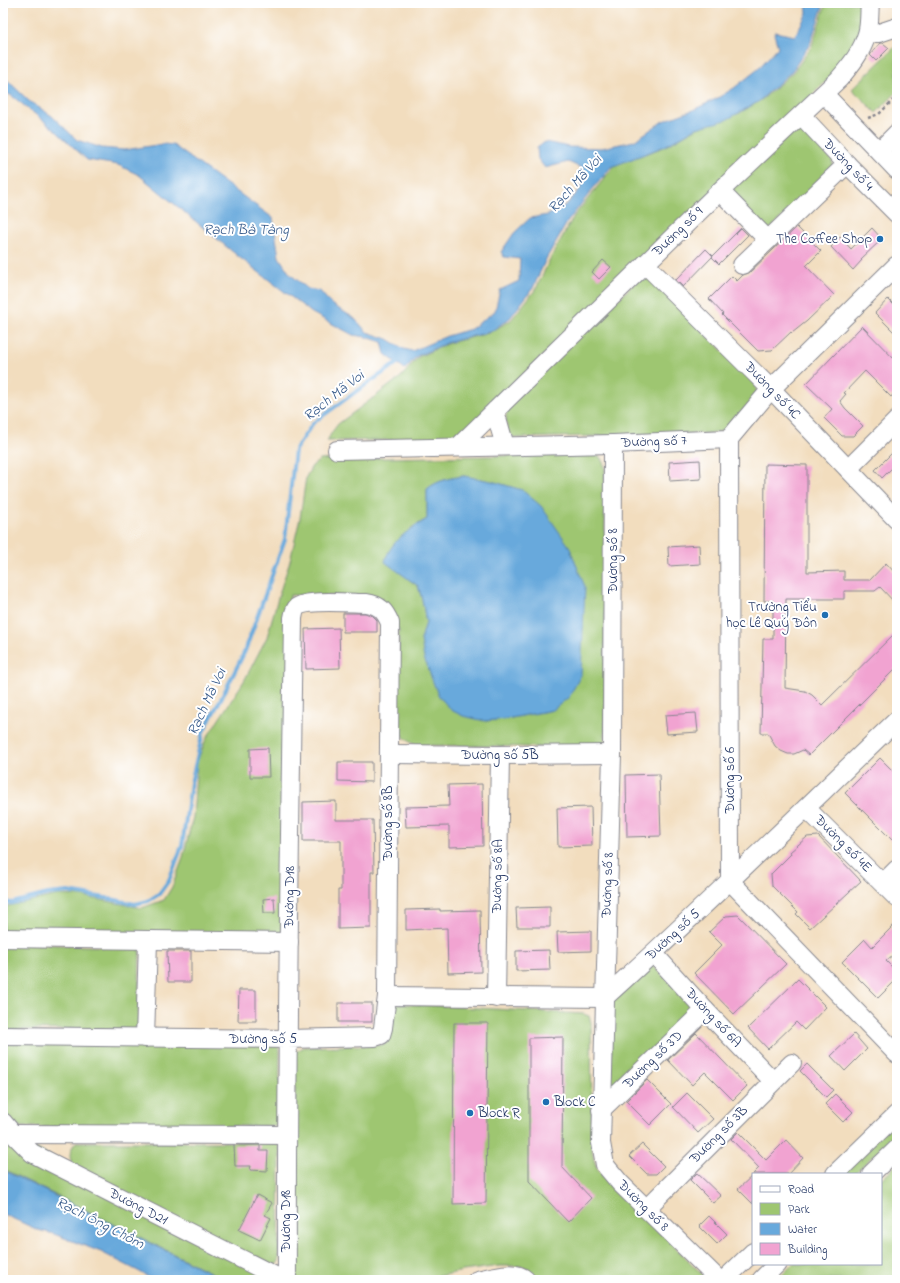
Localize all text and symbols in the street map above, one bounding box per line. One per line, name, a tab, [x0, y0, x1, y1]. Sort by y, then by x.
street label: Đường số 4	[816, 133, 879, 197]
water label: Rạch Mã Voi	[543, 149, 608, 218]
street label: Đường số 9	[647, 202, 710, 263]
water label: Rạch Bà Tàng	[203, 219, 289, 242]
place label: The Coffee Shop	[776, 229, 872, 250]
marker: The Coffee Shop	[875, 234, 885, 244]
street label: Đường số 4C	[737, 357, 805, 426]
water label: Rạch Mã Voi	[299, 364, 370, 427]
street label: Đường số 7	[620, 430, 688, 455]
street label: Đường số 8	[603, 528, 625, 595]
place label: Trường Tiểu học Lê Quý Đôn	[726, 597, 817, 635]
marker: Trường Tiểu học Lê Quý Đôn	[820, 610, 830, 620]
water label: Rạch Mã Voi	[182, 664, 233, 739]
street label: Đường số 5B	[460, 745, 539, 767]
street label: Đường số 6	[720, 747, 742, 814]
street label: Đường số 8B	[378, 786, 400, 861]
street label: Đường số 4E	[808, 810, 877, 878]
street label: Đường số 8A	[487, 839, 510, 914]
street label: Đường số 8	[596, 852, 621, 919]
street label: Đường D18	[279, 866, 302, 929]
street label: Đường số 5	[640, 904, 706, 967]
street label: Đường số 6A	[678, 983, 746, 1053]
street label: Đường số 3D	[618, 1026, 688, 1095]
street label: Đường số 5	[228, 1029, 297, 1051]
place label: Block C	[553, 1092, 596, 1113]
marker: Block C	[541, 1097, 551, 1107]
street label: Đường số 3B	[684, 1101, 754, 1170]
place label: Block R	[477, 1103, 520, 1124]
marker: Block R	[465, 1108, 475, 1118]
legend	[752, 1173, 882, 1265]
street label: Đường số 8	[611, 1175, 674, 1237]
text: Road	[788, 1181, 814, 1199]
street label: Đường D21	[103, 1183, 172, 1232]
street label: Đường D18	[276, 1190, 298, 1253]
water label: Rạch Ông Chồm	[52, 1191, 148, 1256]
text: Park	[788, 1201, 810, 1219]
text: Water	[788, 1221, 817, 1239]
text: Building	[787, 1241, 827, 1260]

